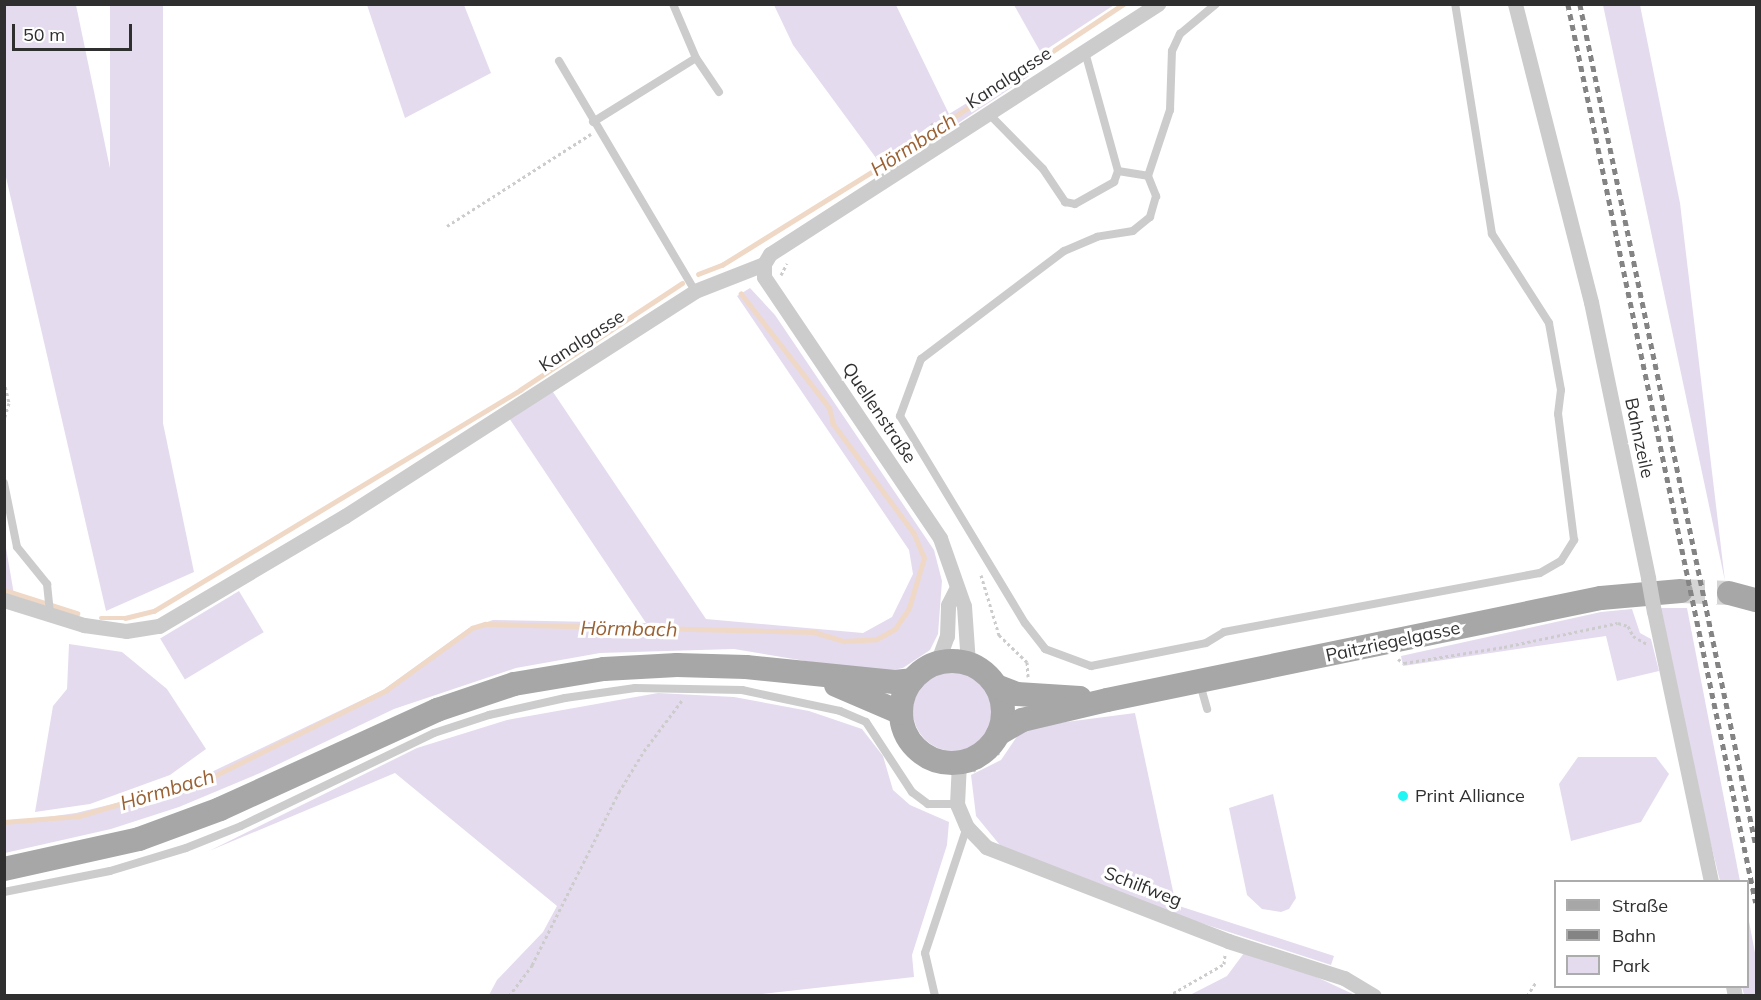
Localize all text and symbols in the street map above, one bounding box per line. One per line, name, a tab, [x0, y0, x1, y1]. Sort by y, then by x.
scale bar	[15, 12, 135, 50]
text: 50 m	[23, 23, 65, 46]
street label: Kanalgasse	[962, 42, 1056, 114]
water label: Hörmbach	[866, 107, 960, 181]
street label: Kanalgasse	[535, 305, 629, 377]
street label: Quellenstraße	[837, 359, 921, 467]
street label: Bahnzeile	[1620, 396, 1658, 480]
water label: Hörmbach	[580, 615, 678, 641]
street label: Paitzriegelgasse	[1324, 617, 1462, 667]
water label: Hörmbach	[117, 763, 217, 815]
place label: Print Alliance	[1415, 785, 1525, 807]
marker: Print Alliance	[1396, 789, 1410, 803]
street label: Schilfweg	[1101, 862, 1185, 912]
legend	[1554, 880, 1749, 988]
text: Straße	[1612, 894, 1668, 917]
text: Bahn	[1612, 924, 1656, 947]
text: Park	[1612, 954, 1650, 977]

